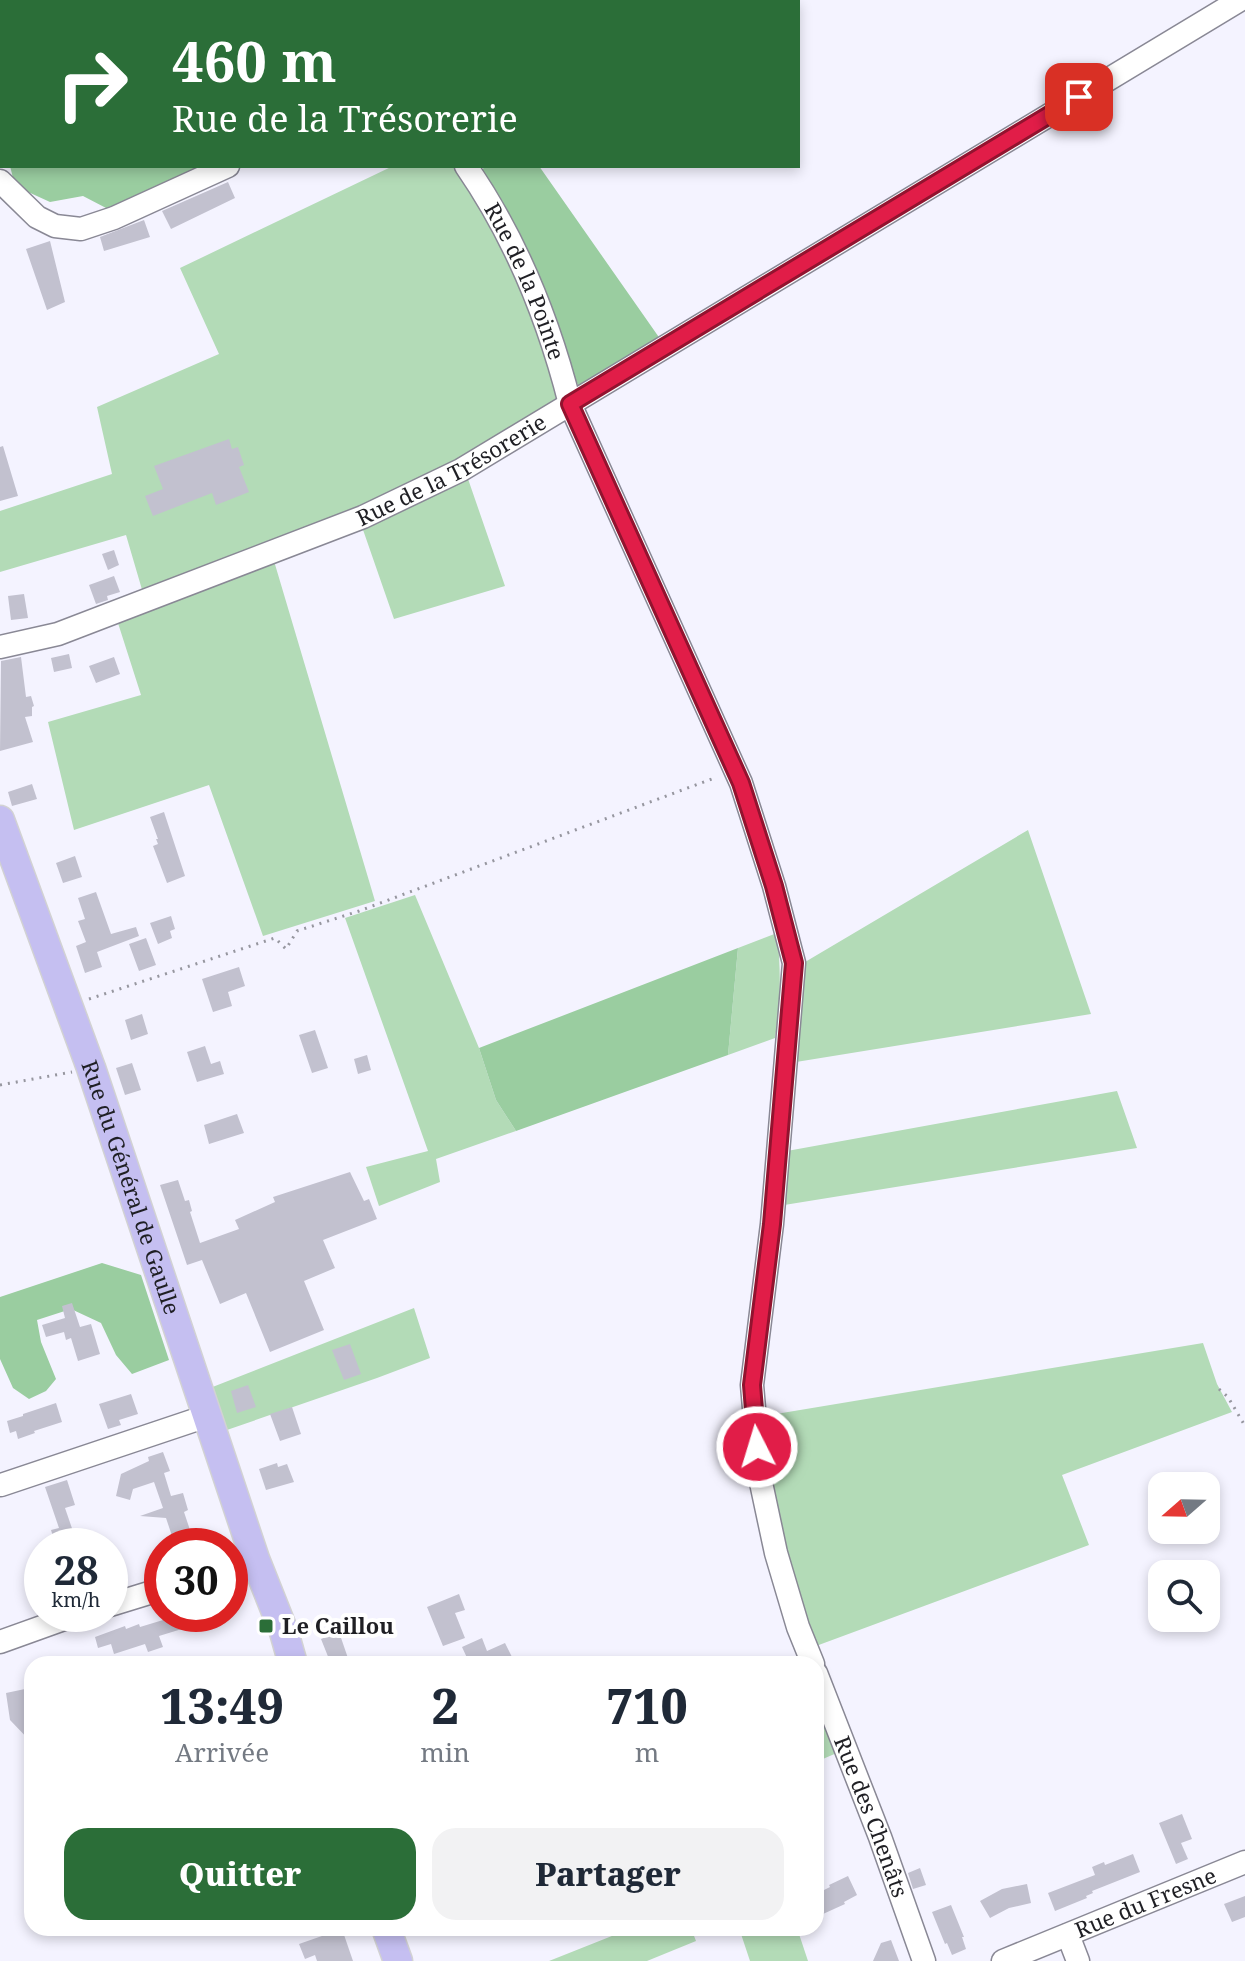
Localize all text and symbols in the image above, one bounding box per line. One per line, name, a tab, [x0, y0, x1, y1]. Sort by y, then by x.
text: 460 m	[172, 22, 337, 98]
icon: right	[40, 32, 144, 136]
pin	[1045, 63, 1113, 131]
icon: arrive	[1057, 75, 1101, 119]
text: Rue de la Trésorerie	[172, 94, 518, 143]
street label: Rue de la Pointe	[478, 197, 573, 363]
street label: Rue de la Trésorerie	[351, 406, 551, 532]
street label: Rue du Général de Gaulle	[75, 1056, 188, 1318]
position arrow	[715, 1405, 799, 1489]
north arrow	[1148, 1472, 1220, 1544]
map controls	[1148, 1472, 1220, 1632]
speed limit sign: 30	[144, 1528, 248, 1632]
text: 28	[53, 1542, 99, 1597]
button: search	[1148, 1560, 1220, 1632]
text: km/h	[51, 1586, 101, 1613]
place label: Le Caillou	[282, 1610, 394, 1640]
marker: Le Caillou	[257, 1617, 275, 1635]
text: 13:49	[160, 1673, 284, 1738]
text: 2	[431, 1673, 459, 1738]
text: 710	[606, 1673, 688, 1738]
street label: Rue des Chenâts	[828, 1731, 916, 1901]
text: Arrivée	[175, 1734, 269, 1770]
text: min	[420, 1734, 470, 1770]
text: m	[635, 1734, 659, 1770]
button: Quitter	[64, 1828, 416, 1920]
button: Partager	[432, 1828, 784, 1920]
street label: Rue du Fresne	[1070, 1859, 1220, 1944]

